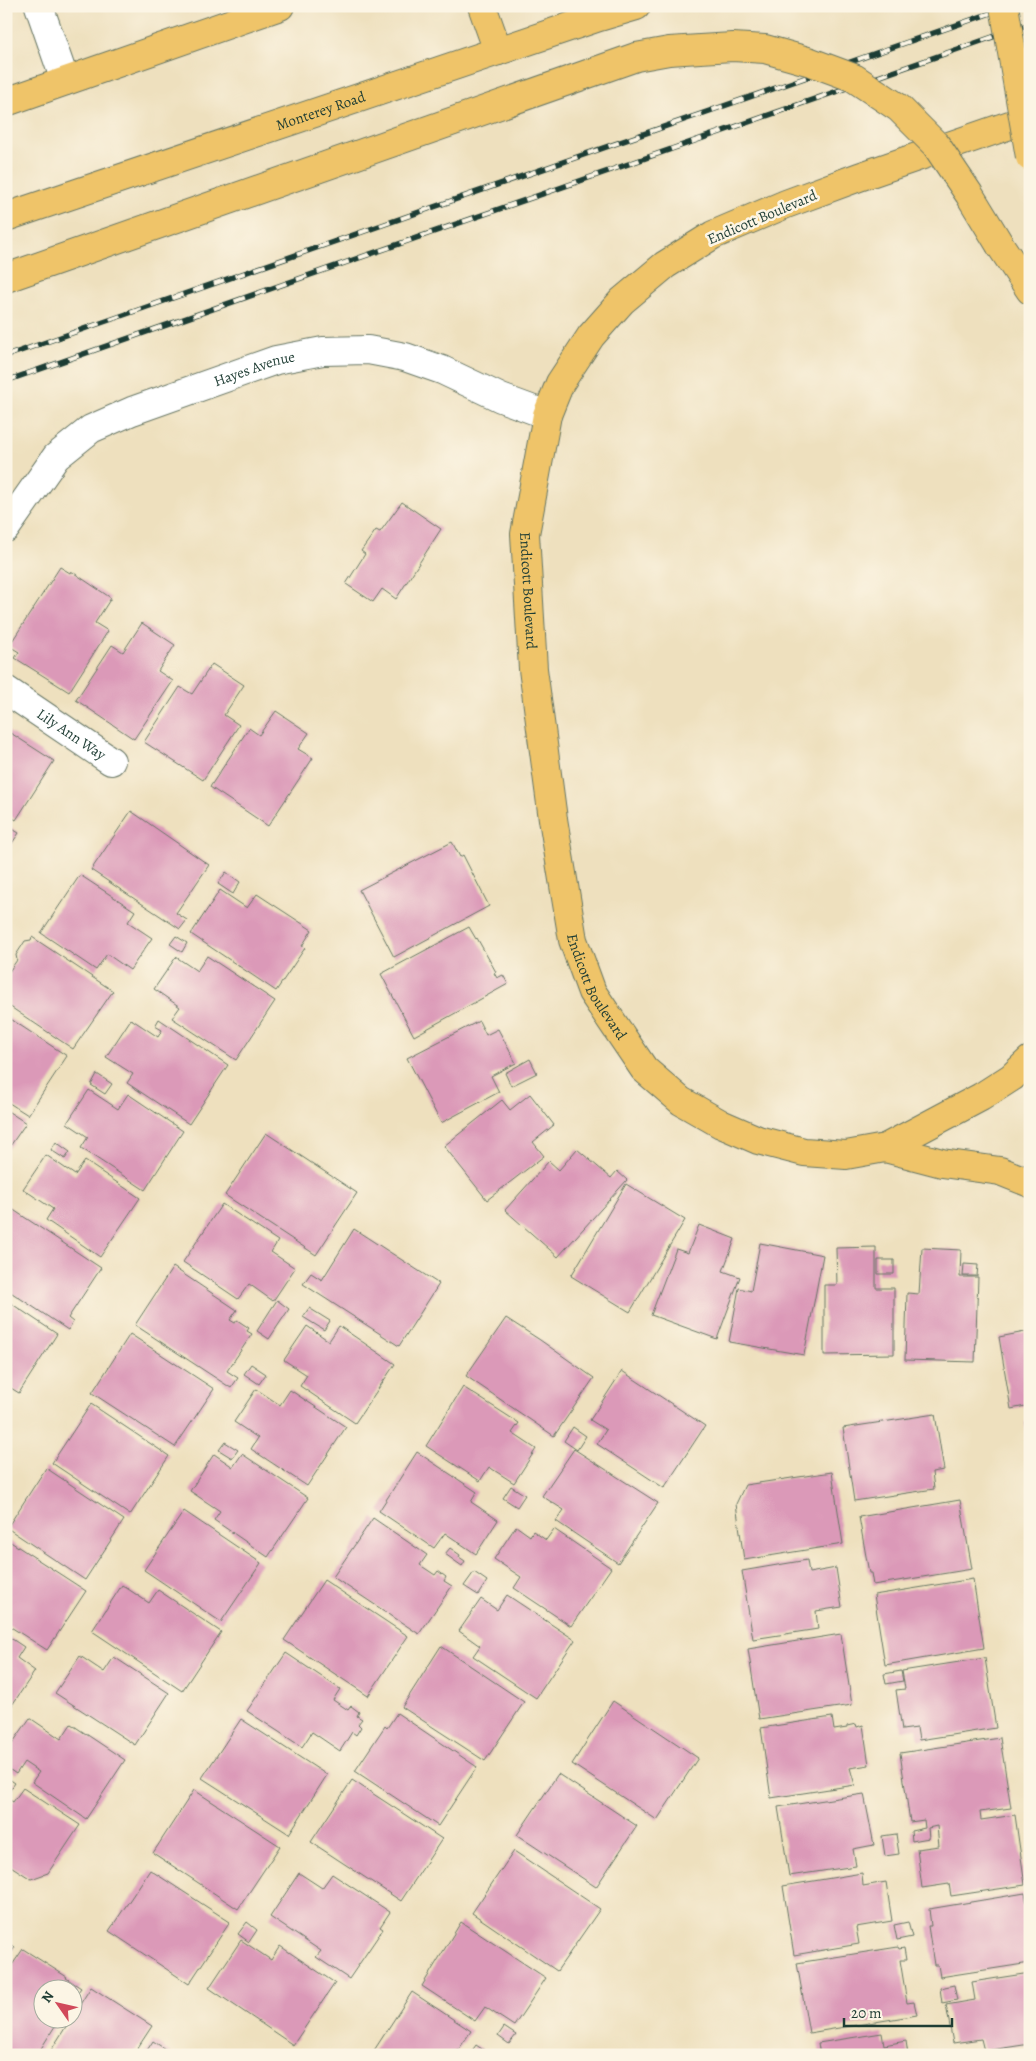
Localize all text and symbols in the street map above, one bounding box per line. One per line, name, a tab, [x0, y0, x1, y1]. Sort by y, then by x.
street label: Monterey Road	[273, 86, 369, 135]
street label: Endicott Boulevard	[704, 185, 821, 249]
street label: Hayes Avenue	[211, 347, 297, 391]
street label: Endicott Boulevard	[515, 531, 542, 651]
street label: Lily Ann Way	[33, 704, 110, 765]
street label: Endicott Boulevard	[562, 932, 632, 1045]
north arrow	[32, 1978, 82, 2028]
text: N	[37, 1987, 58, 2007]
scale bar	[844, 1996, 951, 2028]
text: 20 m	[851, 2003, 882, 2023]

